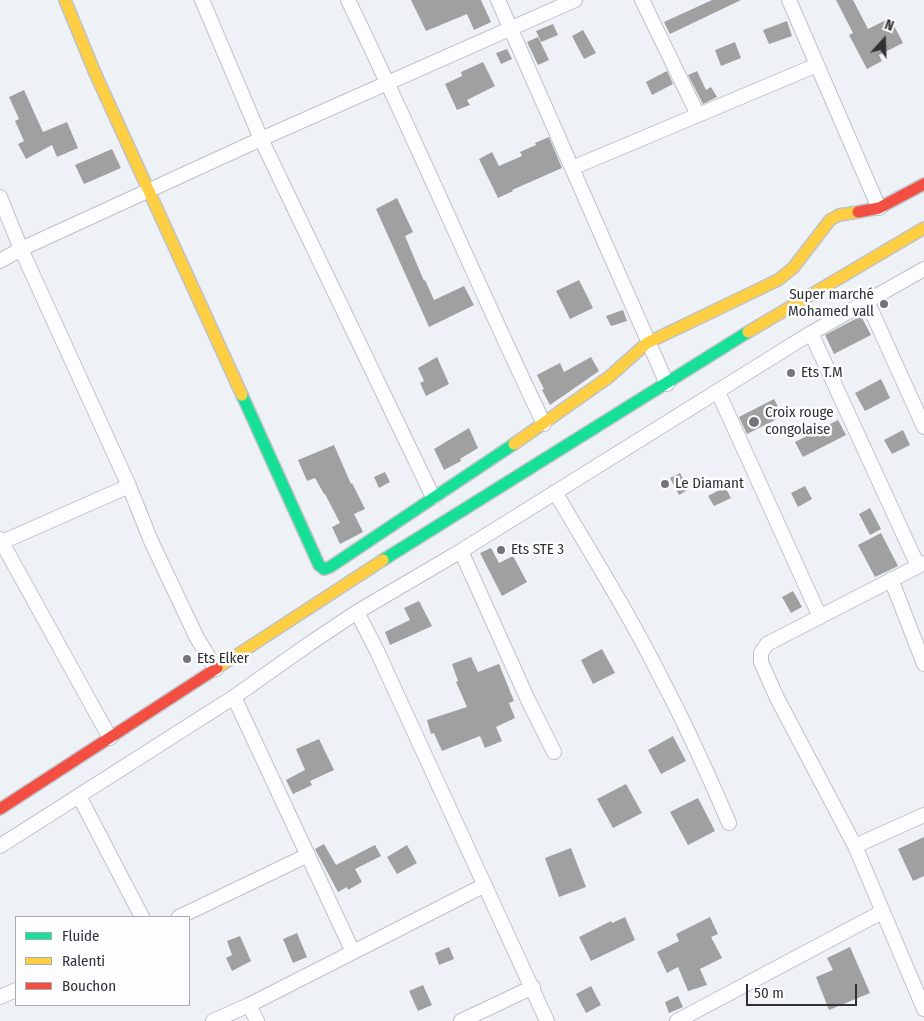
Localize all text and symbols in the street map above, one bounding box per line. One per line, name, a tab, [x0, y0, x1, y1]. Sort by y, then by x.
north arrow	[859, 15, 909, 65]
text: N	[882, 16, 896, 35]
place label: Super marché Mohamed vall	[788, 286, 874, 321]
marker: Super marché Mohamed vall	[878, 298, 890, 310]
place label: Ets T.M	[801, 364, 843, 382]
marker: Ets T.M	[785, 367, 797, 379]
place label: Croix rouge congolaise	[765, 404, 834, 439]
marker: Croix rouge congolaise	[747, 415, 761, 429]
place label: Le Diamant	[675, 475, 744, 493]
marker: Le Diamant	[659, 478, 671, 490]
place label: Ets STE 3	[511, 541, 564, 559]
marker: Ets STE 3	[495, 544, 507, 556]
place label: Ets Elker	[197, 650, 249, 668]
marker: Ets Elker	[181, 653, 193, 665]
legend	[15, 916, 190, 1006]
text: Fluide	[62, 927, 99, 945]
text: Ralenti	[62, 952, 105, 970]
scale bar	[749, 974, 860, 1006]
text: Bouchon	[62, 977, 116, 995]
text: 50 m	[754, 984, 784, 1002]

